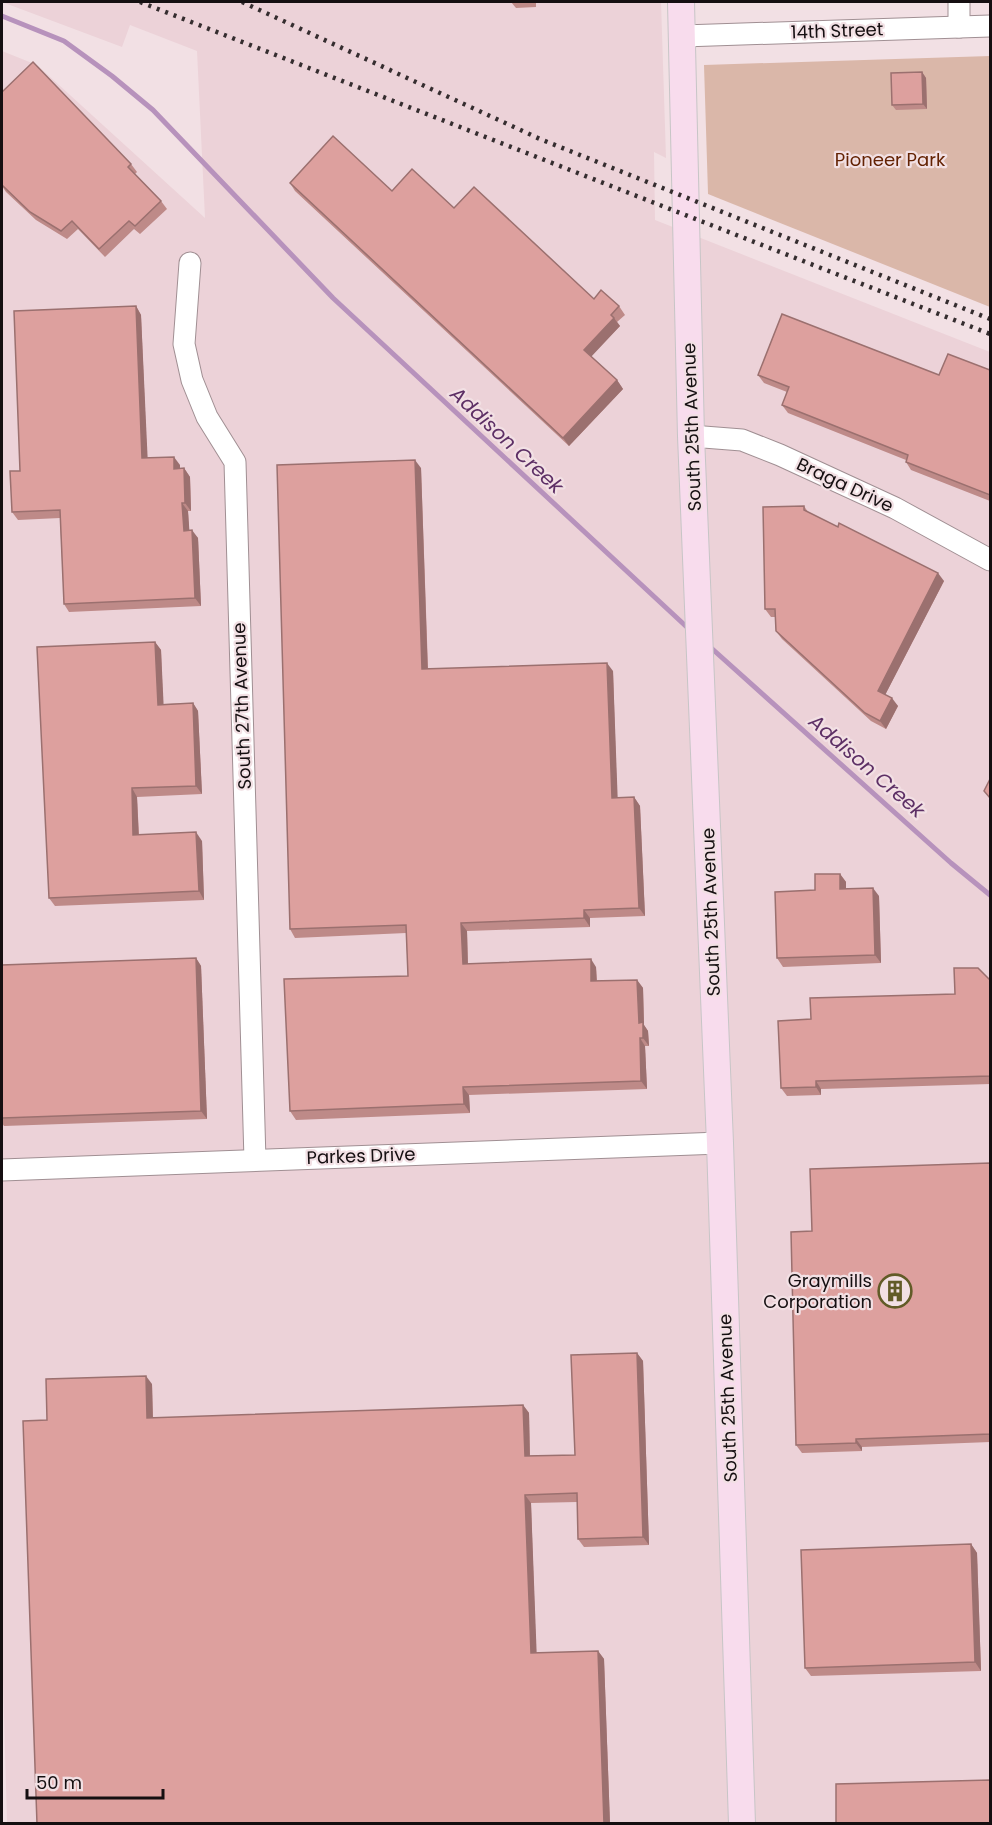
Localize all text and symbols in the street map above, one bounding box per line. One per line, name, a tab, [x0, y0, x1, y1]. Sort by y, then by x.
street label: 14th Street	[790, 16, 884, 45]
park label: Pioneer Park	[835, 147, 946, 172]
street label: South 25th Avenue	[676, 342, 707, 512]
water label: Addison Creek	[444, 379, 571, 501]
street label: Braga Drive	[793, 451, 898, 518]
street label: South 27th Avenue	[226, 622, 257, 790]
water label: Addison Creek	[802, 707, 932, 825]
street label: South 25th Avenue	[695, 827, 726, 997]
street label: Parkes Drive	[306, 1141, 416, 1170]
place label: Graymills Corporation	[763, 1268, 872, 1314]
building icon: Graymills Corporation	[877, 1273, 913, 1309]
street label: South 25th Avenue	[712, 1313, 743, 1483]
scale bar	[27, 1762, 164, 1800]
text: 50 m	[36, 1770, 82, 1795]

